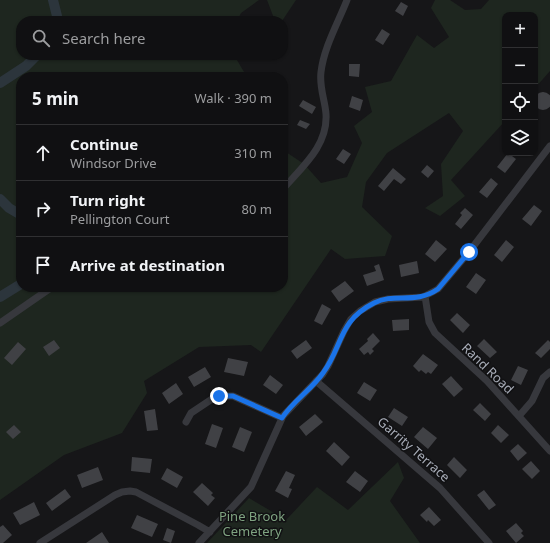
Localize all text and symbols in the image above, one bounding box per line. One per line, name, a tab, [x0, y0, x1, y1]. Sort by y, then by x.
map controls	[502, 12, 538, 156]
button: +	[502, 12, 538, 48]
search box	[16, 16, 288, 60]
icon: search	[30, 27, 52, 49]
text: Search here	[62, 28, 145, 48]
button: −	[502, 48, 538, 84]
button: locate	[502, 84, 538, 120]
text: 5 min	[32, 87, 79, 110]
text: Walk · 390 m	[194, 89, 272, 107]
button: layers	[502, 120, 538, 156]
text: Continue	[70, 134, 138, 154]
icon: ahead	[32, 142, 54, 164]
text: 310 m	[234, 144, 272, 162]
text: Windsor Drive	[70, 154, 156, 172]
text: Turn right	[70, 190, 145, 210]
icon: right	[32, 198, 54, 220]
text: 80 m	[242, 200, 272, 218]
text: Pellington Court	[70, 210, 169, 228]
route start	[460, 243, 478, 261]
icon: arrive	[32, 254, 54, 276]
text: Arrive at destination	[70, 255, 225, 275]
street label: Rand Road	[458, 339, 518, 397]
route end	[210, 387, 228, 405]
street label: Garrity Terrace	[374, 413, 454, 485]
park label: Pine Brook Cemetery	[219, 507, 285, 540]

